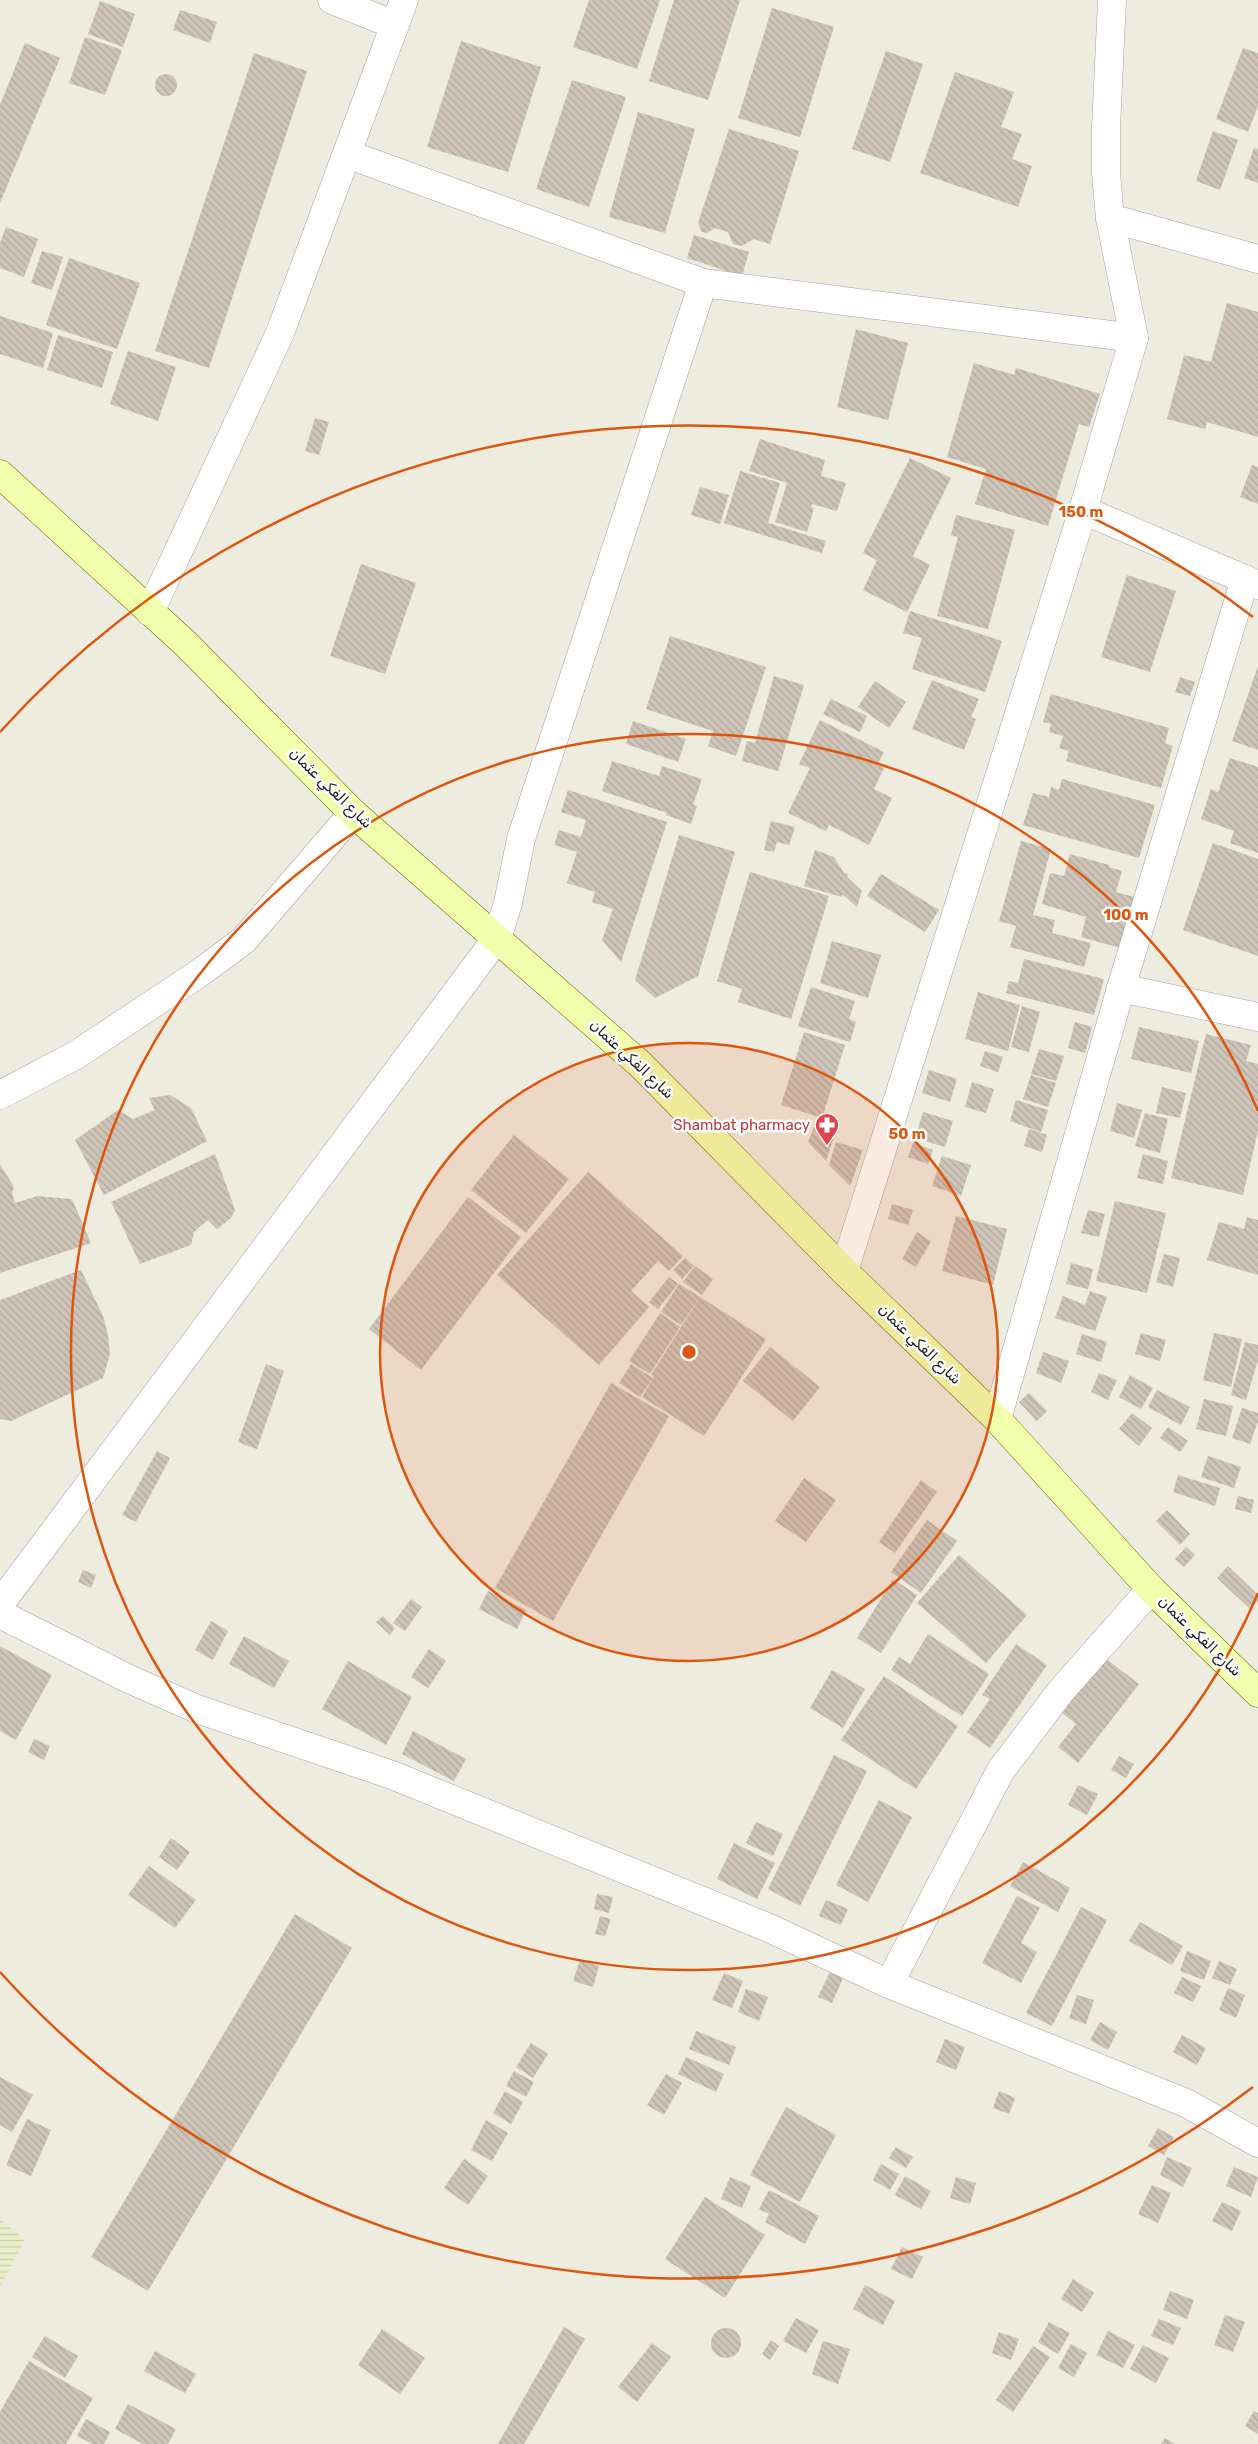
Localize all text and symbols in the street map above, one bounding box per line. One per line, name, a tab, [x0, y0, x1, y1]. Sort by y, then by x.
text: 150 m	[1059, 503, 1103, 521]
street label: شارع الفكي عثمان	[284, 744, 376, 834]
text: 100 m	[1104, 906, 1148, 924]
street label: شارع الفكي عثمان	[584, 1015, 678, 1105]
pharmacy icon: Shambat pharmacy	[814, 1112, 840, 1146]
place label: Shambat pharmacy	[673, 1116, 810, 1134]
text: 50 m	[889, 1125, 925, 1143]
street label: شارع الفكي عثمان	[873, 1300, 965, 1390]
centre of rings	[680, 1343, 698, 1361]
street label: شارع الفكي عثمان	[1153, 1592, 1245, 1682]

